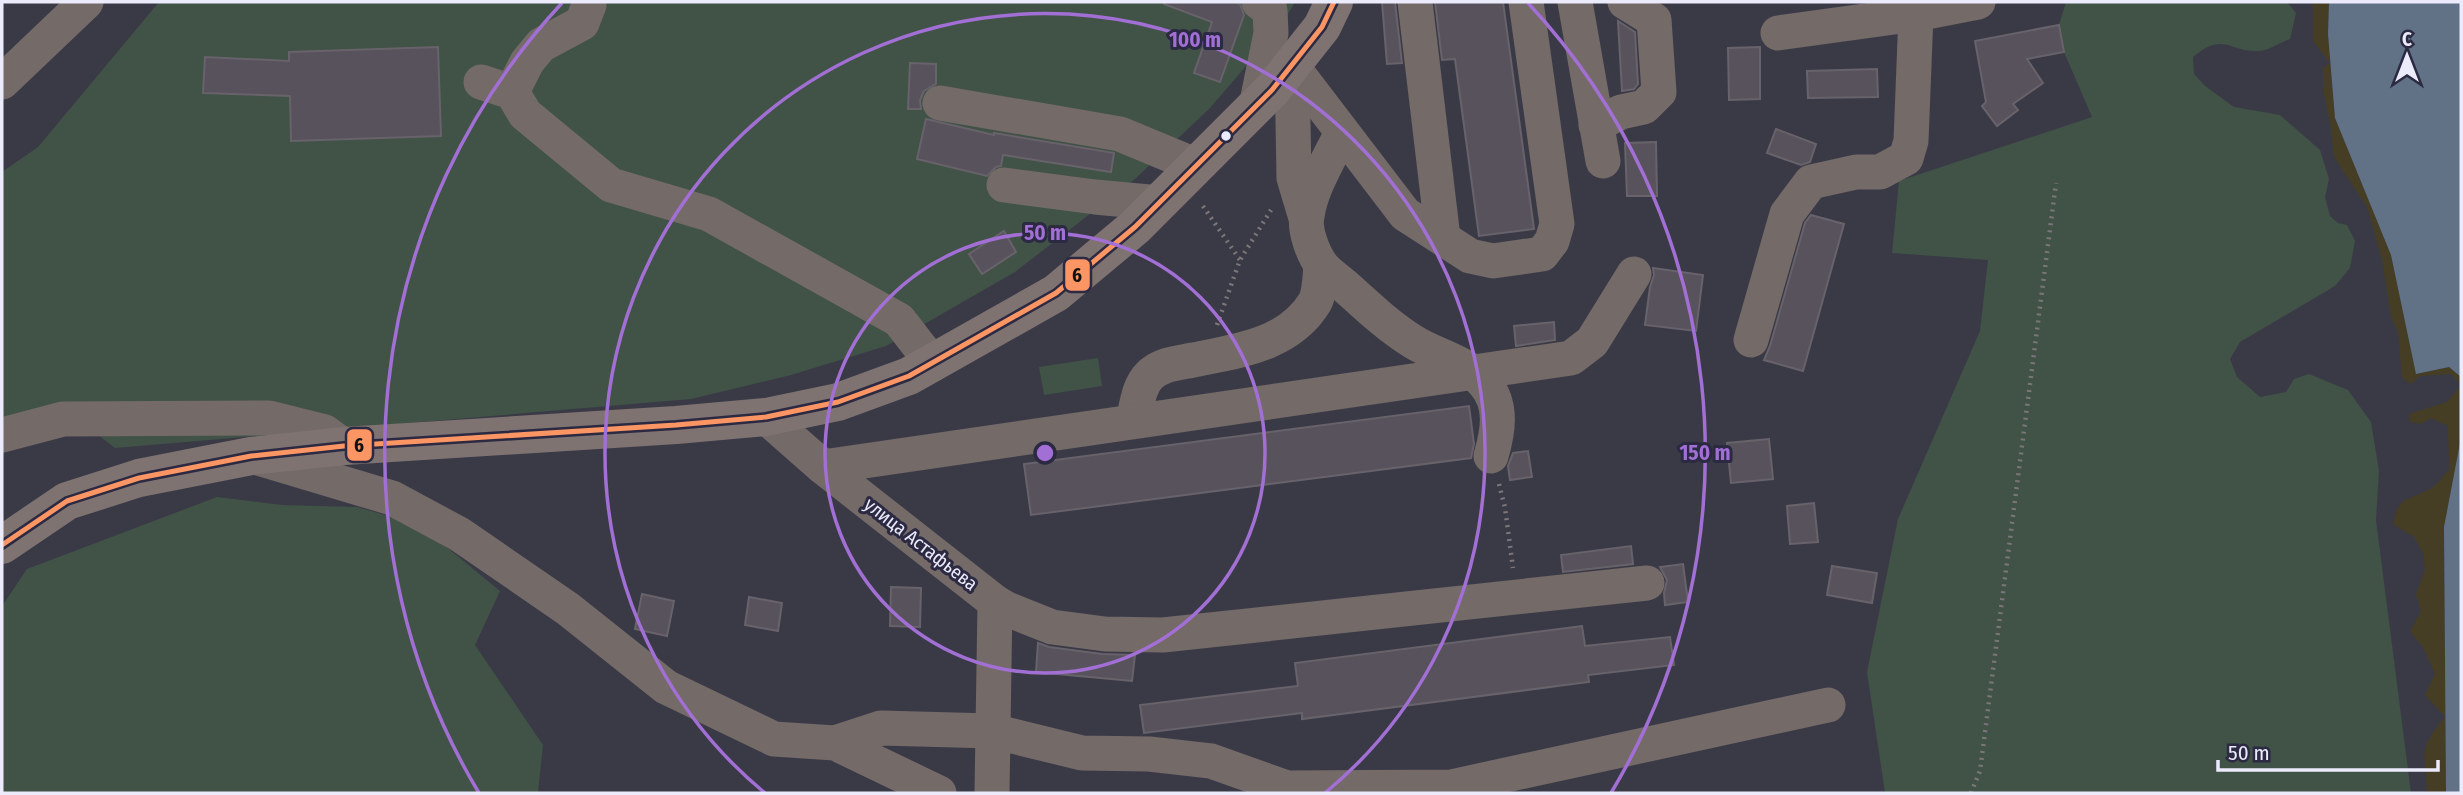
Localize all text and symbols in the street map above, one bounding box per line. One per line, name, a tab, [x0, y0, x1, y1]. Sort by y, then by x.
north arrow	[2372, 21, 2442, 91]
text: 100 m	[1169, 27, 1221, 53]
text: С	[2402, 28, 2412, 51]
unlabelled marker	[1219, 129, 1233, 143]
text: 50 m	[1024, 220, 1066, 246]
line badge: 6	[1064, 258, 1091, 292]
text: 6	[1072, 264, 1082, 287]
line badge: 6	[346, 428, 373, 462]
text: 6	[354, 434, 364, 457]
text: 150 m	[1679, 440, 1731, 466]
centre of rings	[1033, 441, 1057, 465]
street label: улица Астафьева	[860, 493, 982, 595]
scale bar	[2218, 728, 2438, 772]
text: 50 m	[2228, 740, 2270, 766]

